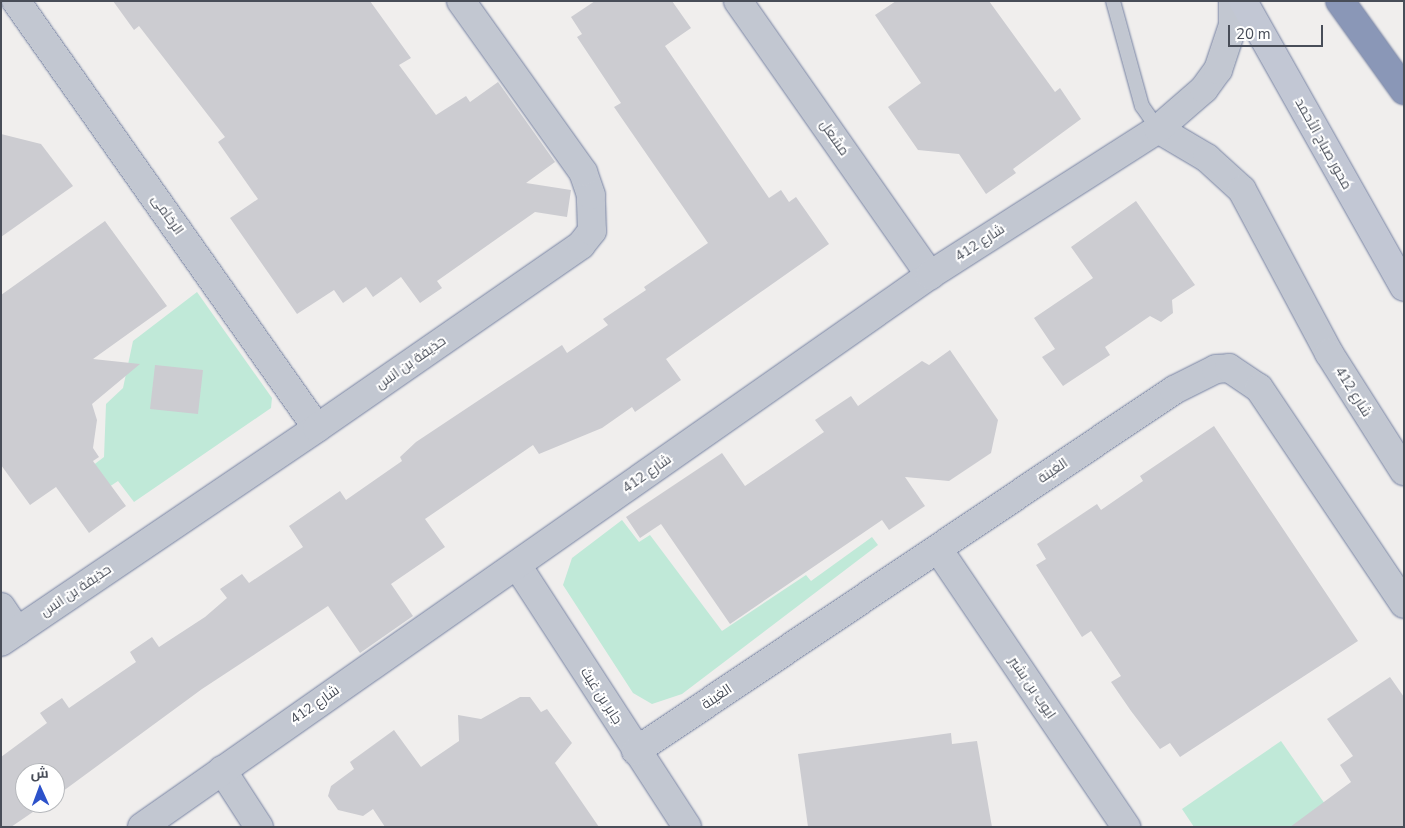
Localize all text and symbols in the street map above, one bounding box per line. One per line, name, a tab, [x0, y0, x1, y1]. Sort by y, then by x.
scale bar	[1230, 15, 1325, 47]
text: 20 m	[1236, 24, 1271, 44]
street label: محور صباح الأحمد	[1291, 95, 1355, 193]
street label: مشعل	[816, 117, 852, 159]
street label: الرخامى	[147, 192, 187, 238]
street label: شارع 412	[952, 221, 1008, 265]
street label: حذيفة بن انس	[373, 333, 449, 393]
street label: شارع 412	[1331, 364, 1375, 420]
street label: شارع 412	[619, 451, 675, 497]
street label: الغينة	[1035, 455, 1071, 487]
street label: حذيفة بن انس	[37, 561, 115, 621]
street label: ايوب بن بشير	[1005, 654, 1059, 722]
street label: جابر بن غيث	[576, 664, 626, 728]
street label: الغينة	[699, 681, 735, 713]
street label: شارع 412	[287, 682, 343, 728]
north arrow	[15, 763, 65, 813]
text: ش	[30, 764, 49, 783]

